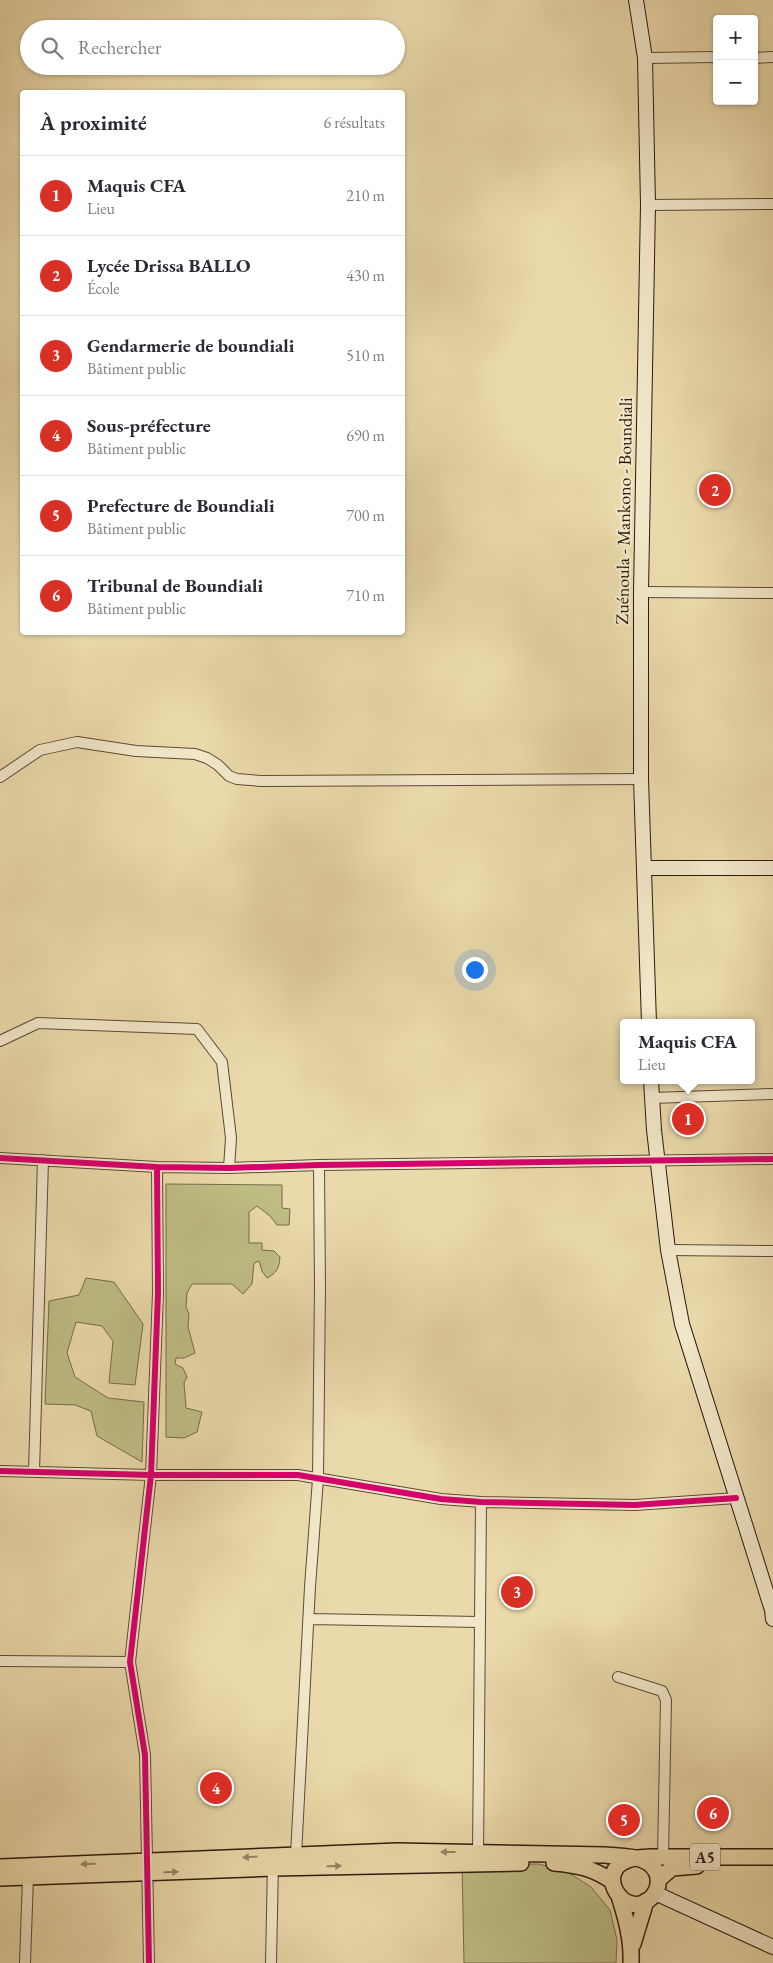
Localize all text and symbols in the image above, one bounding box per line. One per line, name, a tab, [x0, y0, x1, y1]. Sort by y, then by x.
map controls	[713, 15, 758, 105]
button: +	[713, 15, 758, 60]
search box	[20, 20, 405, 75]
icon: search	[38, 34, 66, 62]
text: Rechercher	[78, 35, 161, 60]
button: −	[713, 60, 758, 105]
text: À proximité	[40, 109, 147, 136]
text: 6 résultats	[323, 112, 385, 133]
text: Maquis CFA	[87, 173, 186, 198]
text: 1	[52, 185, 60, 206]
text: 210 m	[346, 185, 385, 206]
text: Lieu	[87, 198, 115, 219]
text: Lycée Drissa BALLO	[87, 253, 250, 278]
text: 2	[52, 265, 60, 286]
text: 430 m	[346, 265, 385, 286]
text: École	[87, 278, 120, 299]
text: Gendarmerie de boundiali	[87, 333, 294, 358]
text: 3	[52, 345, 60, 366]
text: 510 m	[346, 345, 385, 366]
text: Bâtiment public	[87, 358, 186, 379]
street label: Zuénoula - Mankono - Boundiali	[610, 397, 637, 625]
text: Sous-préfecture	[87, 413, 211, 438]
text: 4	[52, 425, 60, 446]
text: 690 m	[346, 425, 385, 446]
text: Bâtiment public	[87, 438, 186, 459]
pin: 2	[699, 471, 731, 509]
text: Prefecture de Boundiali	[87, 493, 275, 518]
text: 5	[52, 505, 60, 526]
text: 700 m	[346, 505, 385, 526]
text: Bâtiment public	[87, 518, 186, 539]
text: Tribunal de Boundiali	[87, 573, 263, 598]
text: 6	[52, 585, 60, 606]
text: 710 m	[346, 585, 385, 606]
text: Bâtiment public	[87, 598, 186, 619]
your location	[462, 957, 488, 983]
popup	[620, 1019, 755, 1084]
text: Maquis CFA	[638, 1029, 737, 1054]
text: Lieu	[638, 1054, 666, 1075]
pin: 1	[672, 1100, 704, 1138]
pin: 3	[501, 1573, 533, 1611]
pin: 4	[200, 1769, 232, 1807]
pin: 6	[697, 1794, 729, 1832]
pin: 5	[608, 1801, 640, 1839]
road number: A5	[690, 1844, 720, 1870]
one-way arrow	[439, 1848, 455, 1856]
one-way arrow	[242, 1853, 258, 1861]
one-way arrow	[80, 1860, 96, 1868]
one-way arrow	[326, 1862, 342, 1870]
one-way arrow	[163, 1868, 179, 1876]

